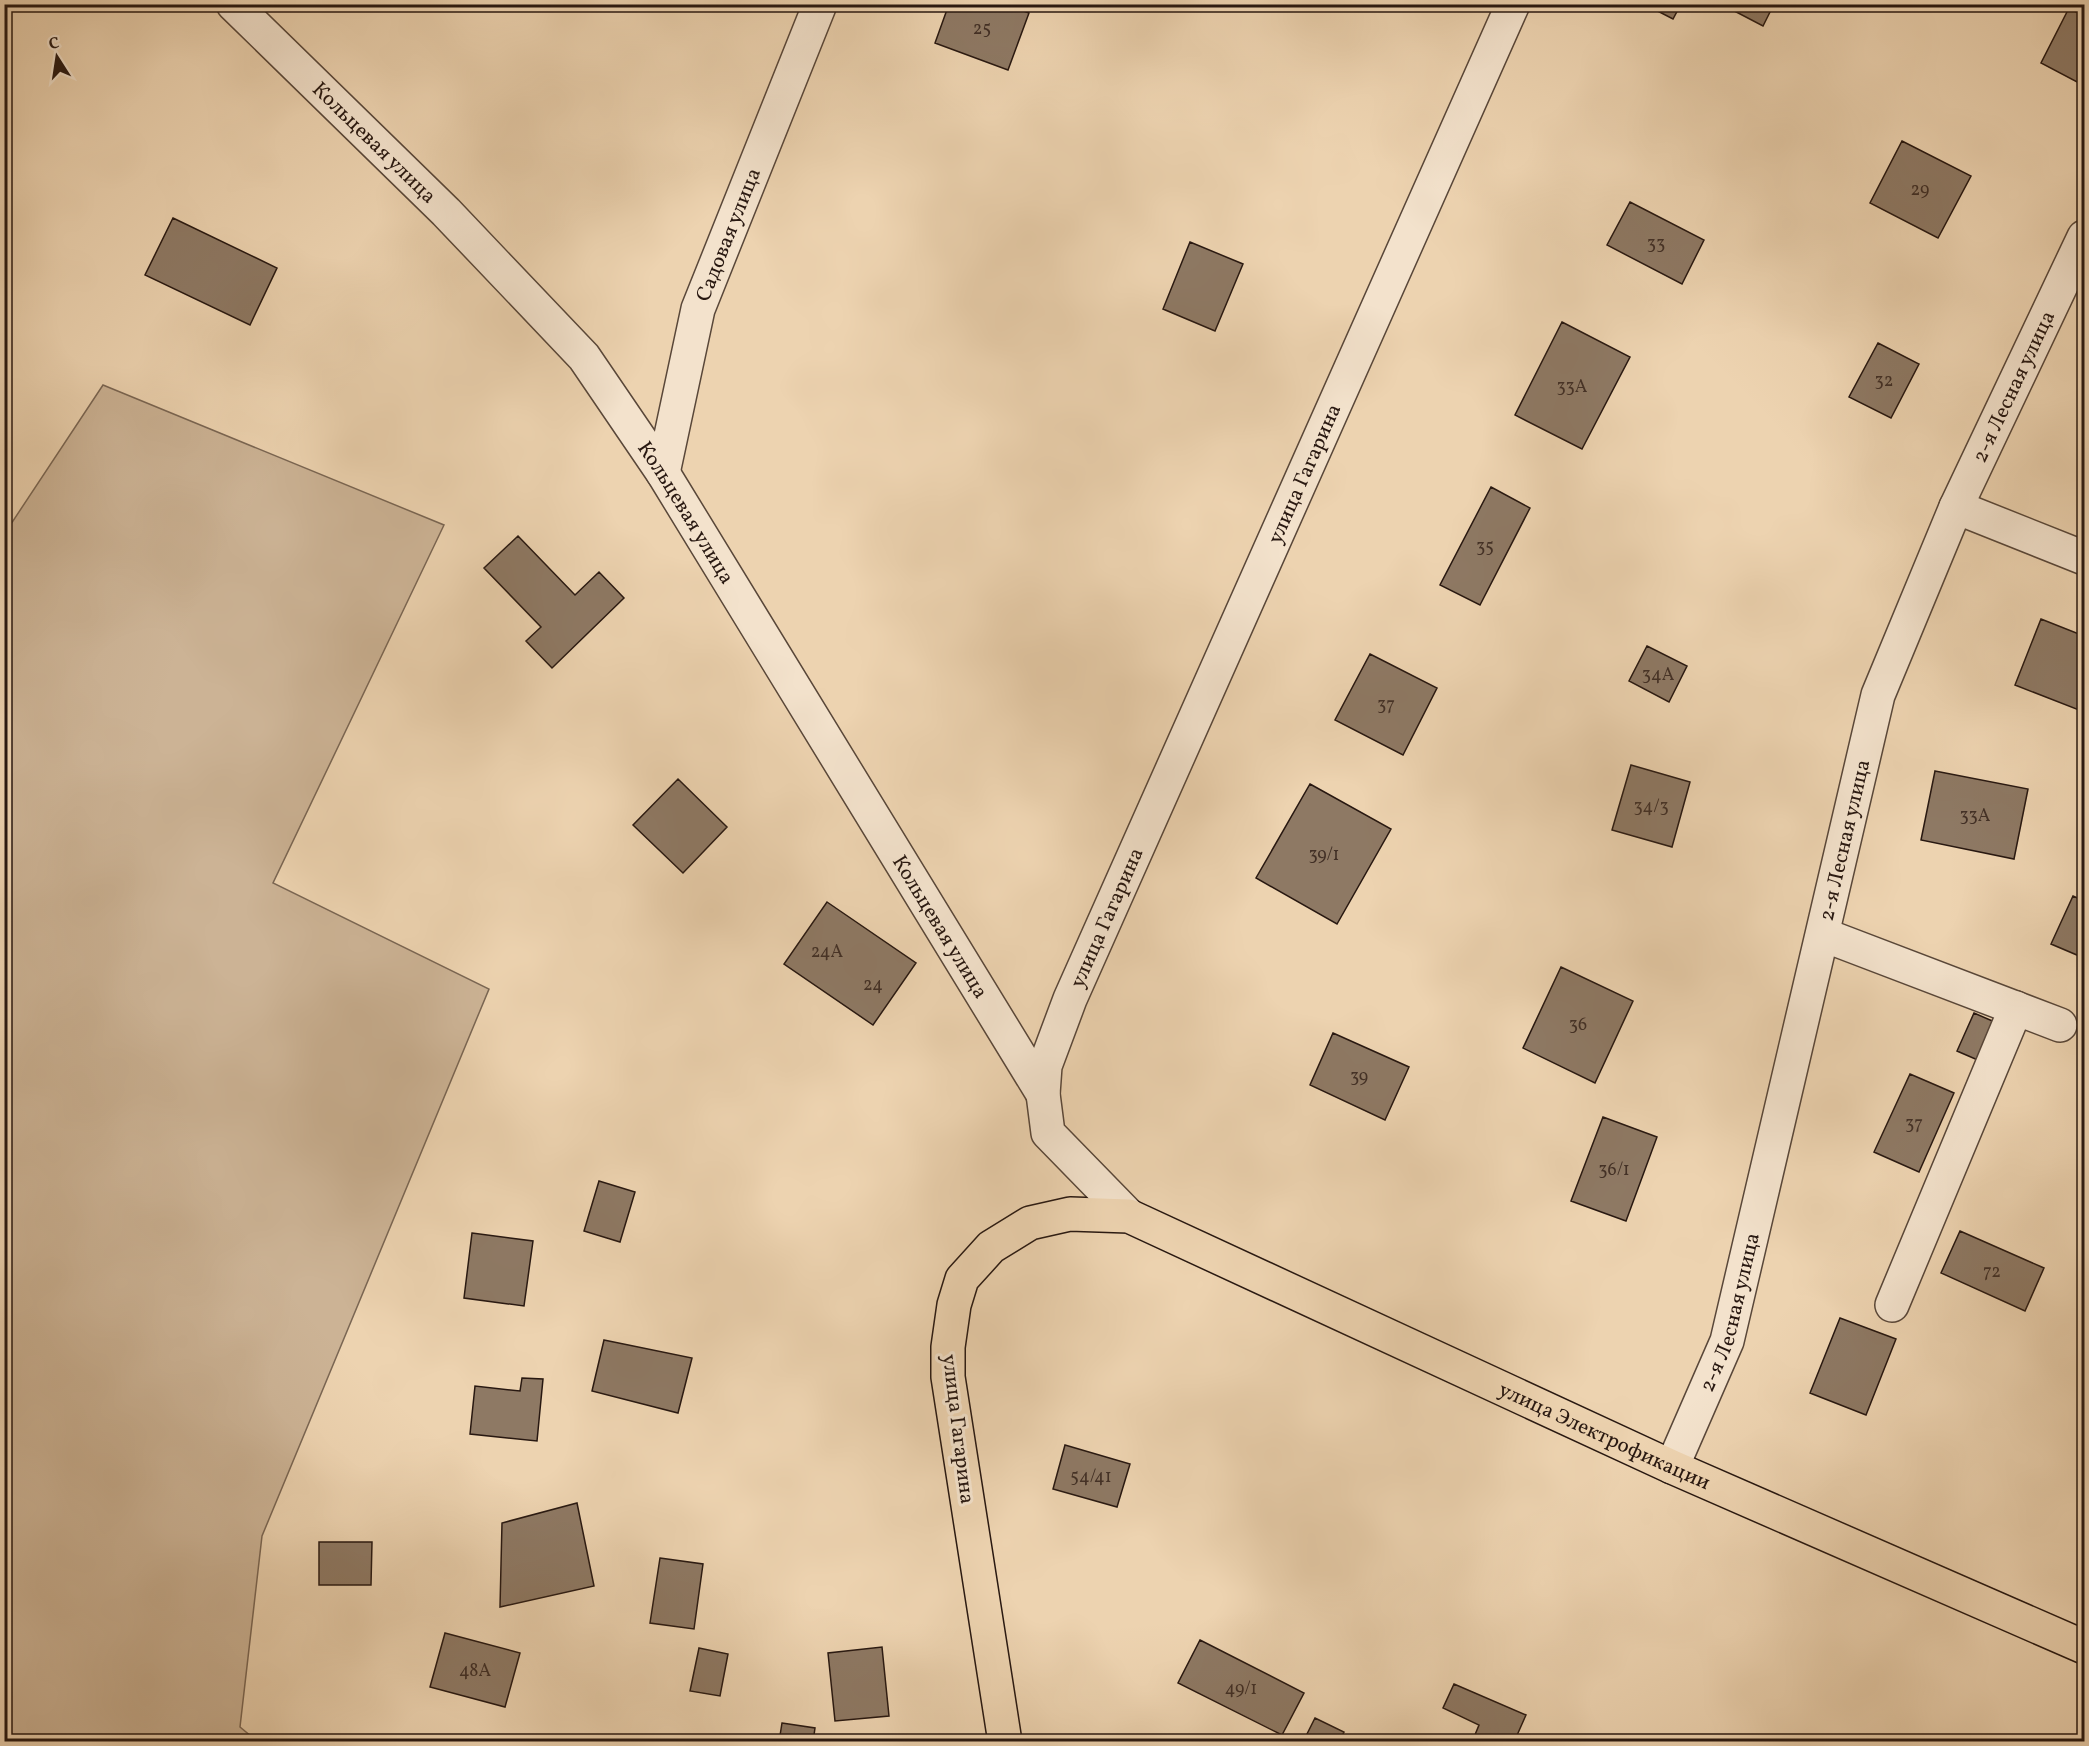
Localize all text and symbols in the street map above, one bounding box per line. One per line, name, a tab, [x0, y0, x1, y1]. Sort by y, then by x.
house number: 25	[973, 17, 991, 42]
north arrow	[27, 27, 87, 87]
text: С	[47, 32, 62, 56]
street label: Кольцевая улица	[305, 76, 442, 211]
street label: Садовая улица	[689, 164, 769, 306]
house number: 29	[1911, 178, 1929, 203]
house number: 33	[1647, 232, 1665, 257]
street label: 2-я Лесная улица	[1966, 306, 2063, 468]
house number: 32	[1875, 369, 1893, 394]
house number: 33А	[1556, 375, 1588, 400]
street label: улица Гагарина	[1261, 399, 1349, 549]
street label: Кольцевая улица	[630, 436, 741, 590]
house number: 35	[1476, 535, 1494, 560]
house number: 34А	[1642, 663, 1675, 688]
house number: 37	[1377, 693, 1395, 718]
street label: 2-я Лесная улица	[1813, 757, 1878, 924]
house number: 34/3	[1633, 795, 1669, 820]
house number: 33А	[1959, 804, 1991, 829]
street label: улица Гагарина	[1064, 843, 1152, 993]
house number: 39/1	[1308, 843, 1340, 868]
street label: Кольцевая улица	[884, 850, 994, 1005]
house number: 24А	[811, 940, 844, 965]
house number: 24	[863, 973, 883, 998]
house number: 36	[1569, 1013, 1587, 1038]
house number: 39	[1350, 1065, 1368, 1090]
house number: 37	[1905, 1112, 1923, 1137]
house number: 36/1	[1598, 1158, 1630, 1183]
street label: 2-я Лесная улица	[1693, 1230, 1768, 1397]
house number: 72	[1983, 1260, 2001, 1285]
street label: улица Гагарина	[934, 1353, 981, 1506]
street label: улица Электрофикации	[1494, 1376, 1715, 1498]
house number: 54/41	[1070, 1465, 1112, 1490]
house number: 48А	[459, 1659, 491, 1684]
house number: 49/1	[1225, 1677, 1257, 1702]

